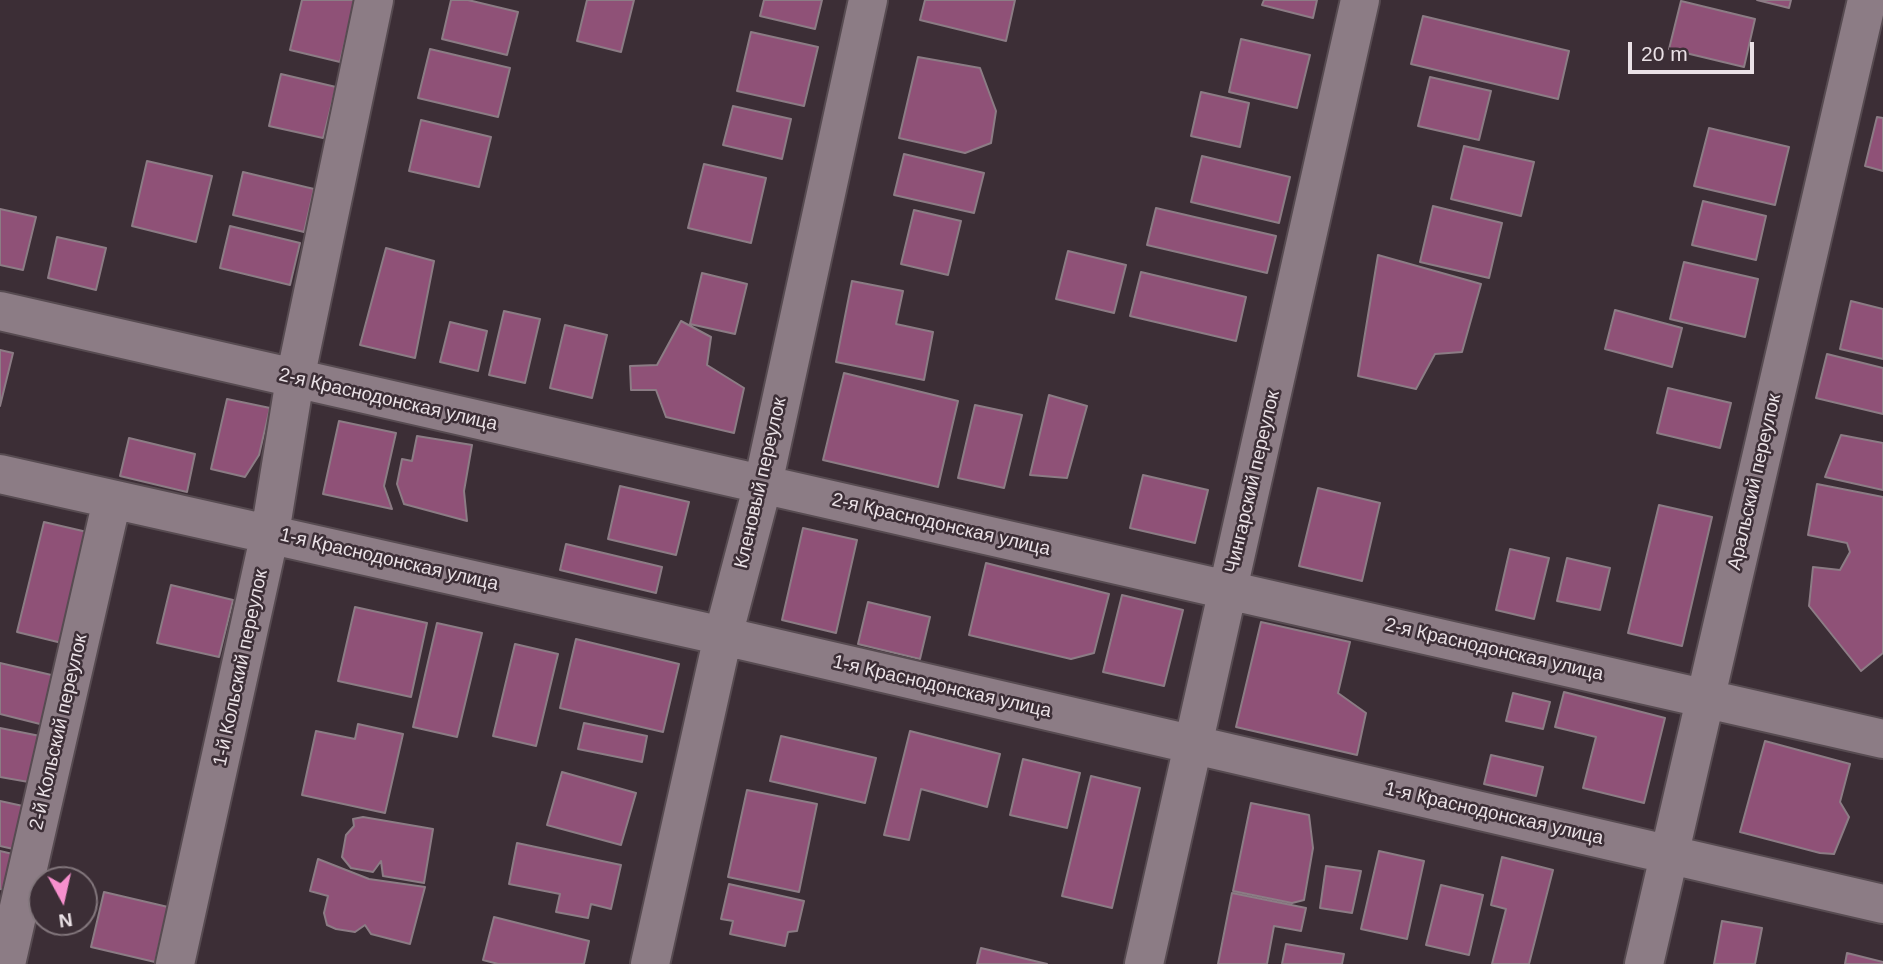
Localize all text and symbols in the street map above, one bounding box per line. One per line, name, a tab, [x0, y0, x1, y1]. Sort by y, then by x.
scale bar	[1631, 28, 1757, 72]
text: 20 m	[1641, 42, 1688, 65]
street label: 2-я Краснодонская улица	[277, 364, 499, 436]
street label: Чингарский переулок	[1221, 388, 1285, 576]
street label: Аральский переулок	[1724, 392, 1786, 572]
street label: Кленовый переулок	[730, 395, 792, 571]
street label: 2-я Краснодонская улица	[830, 489, 1052, 561]
street label: 1-я Краснодонская улица	[278, 524, 500, 596]
street label: 1-й Кольский переулок	[209, 568, 273, 768]
street label: 2-я Краснодонская улица	[1383, 614, 1605, 686]
street label: 2-й Кольский переулок	[25, 632, 93, 832]
street label: 1-я Краснодонская улица	[831, 651, 1053, 723]
street label: 1-я Краснодонская улица	[1383, 778, 1605, 850]
north arrow	[28, 866, 98, 936]
text: N	[57, 909, 74, 932]

